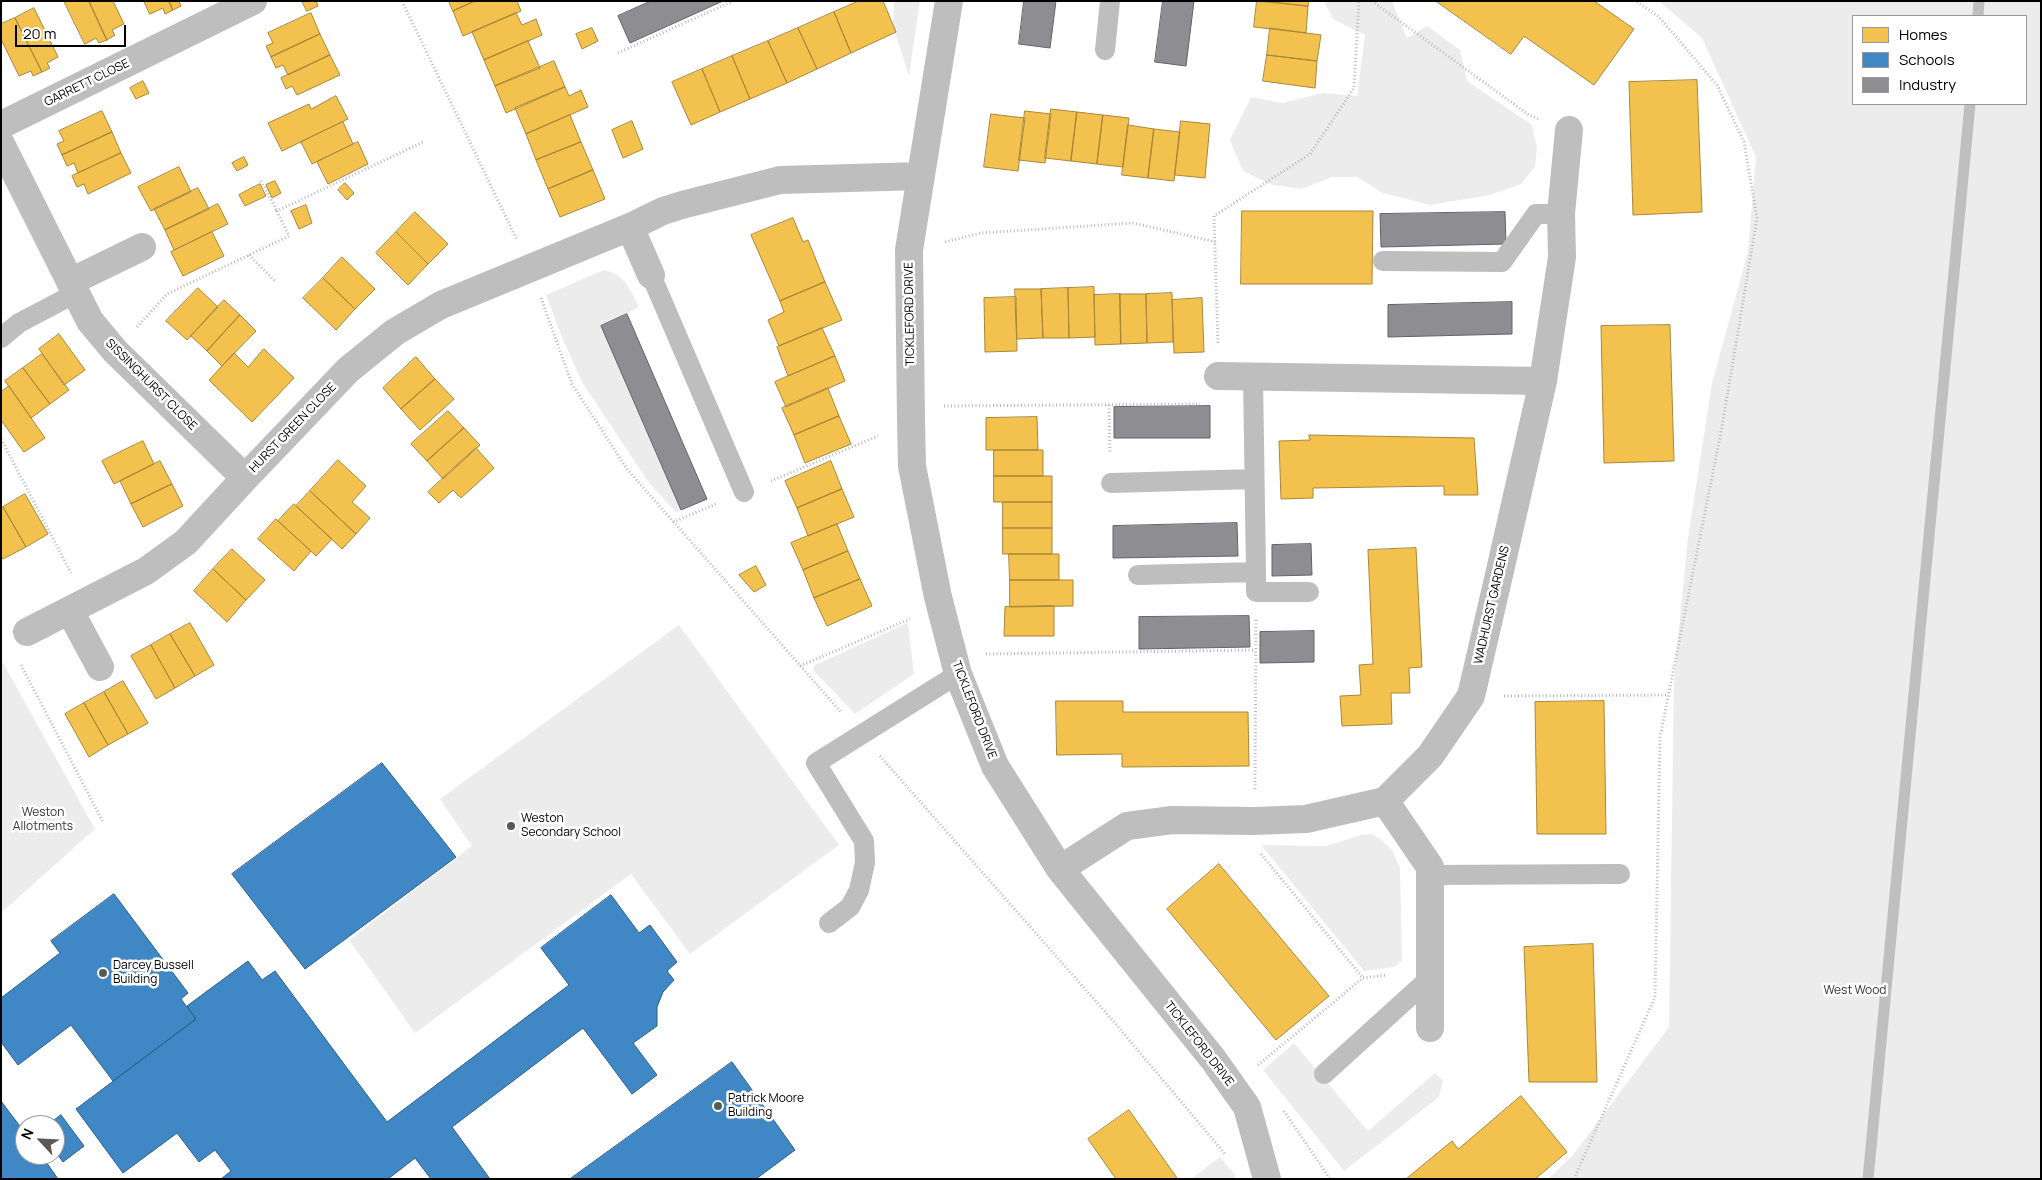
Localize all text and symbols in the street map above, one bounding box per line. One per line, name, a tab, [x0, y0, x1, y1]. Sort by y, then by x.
scale bar	[18, 15, 129, 47]
legend	[1852, 15, 2027, 105]
text: 20 m	[23, 23, 56, 44]
text: Homes	[1899, 24, 1947, 45]
text: Schools	[1899, 49, 1955, 70]
street label: GARRETT CLOSE	[42, 56, 132, 110]
text: Industry	[1899, 74, 1956, 95]
street label: TICKLEFORD DRIVE	[902, 262, 918, 366]
street label: SISSINGHURST CLOSE	[102, 336, 200, 434]
street label: HURST GREEN CLOSE	[247, 380, 339, 476]
street label: WADHURST GARDENS	[1471, 544, 1513, 666]
street label: TICKLEFORD DRIVE	[949, 659, 999, 761]
park label: Weston Allotments	[13, 806, 73, 834]
place label: Weston Secondary School	[521, 812, 621, 840]
marker: Weston Secondary School	[505, 820, 517, 832]
place label: Darcey Bussell Building	[113, 959, 194, 987]
marker: Darcey Bussell Building	[97, 967, 109, 979]
park label: West Wood	[1824, 984, 1886, 998]
street label: TICKLEFORD DRIVE	[1161, 999, 1237, 1089]
place label: Patrick Moore Building	[728, 1092, 804, 1120]
marker: Patrick Moore Building	[712, 1100, 724, 1112]
north arrow	[15, 1115, 65, 1165]
text: N	[16, 1125, 38, 1142]

